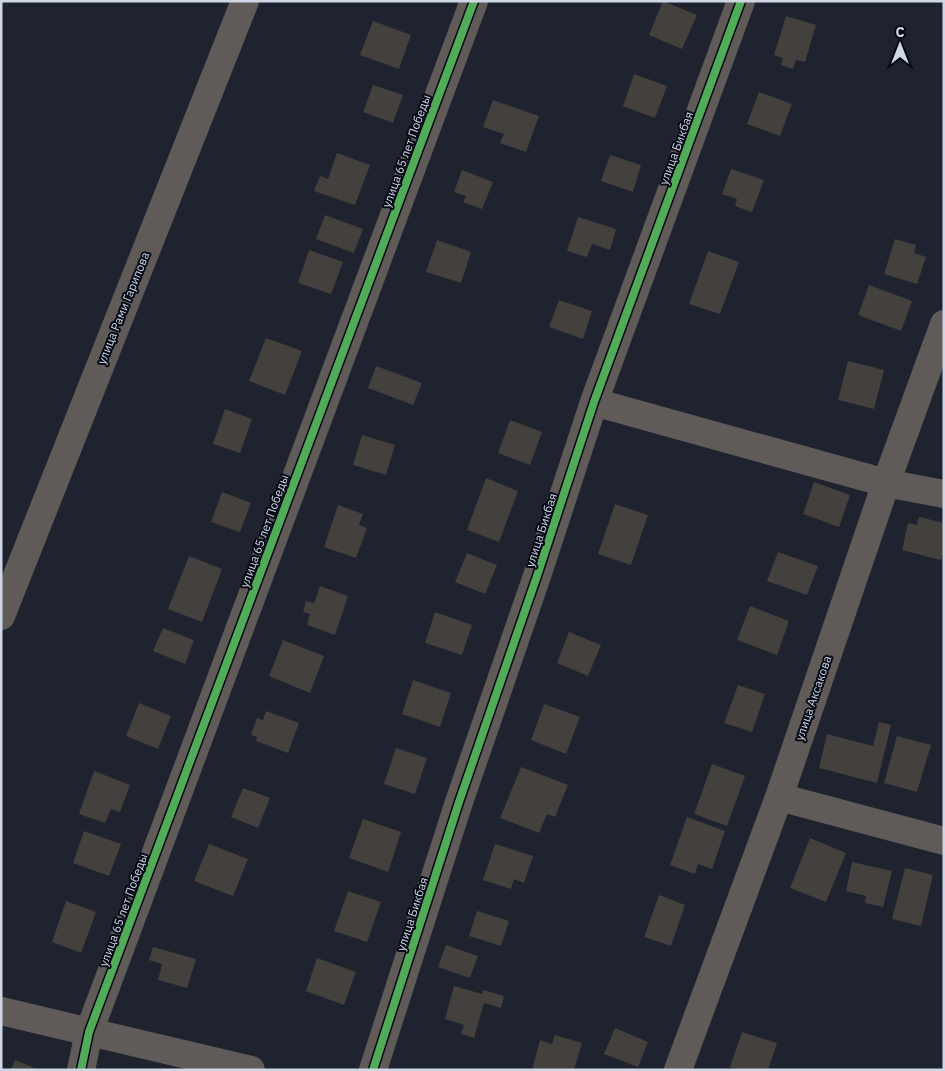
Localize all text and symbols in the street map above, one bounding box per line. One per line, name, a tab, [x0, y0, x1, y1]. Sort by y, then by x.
north arrow	[875, 20, 925, 70]
text: С	[895, 23, 905, 41]
street label: улица 65 лет Победы	[379, 92, 433, 210]
street label: улица Бикбая	[656, 109, 696, 187]
street label: улица Рами Гарипова	[94, 249, 153, 366]
street label: улица 65 лет Победы	[237, 472, 291, 590]
street label: улица Бикбая	[522, 491, 560, 569]
street label: улица Аксакова	[791, 653, 835, 742]
street label: улица 65 лет Победы	[96, 851, 150, 969]
street label: улица Бикбая	[393, 875, 431, 953]

